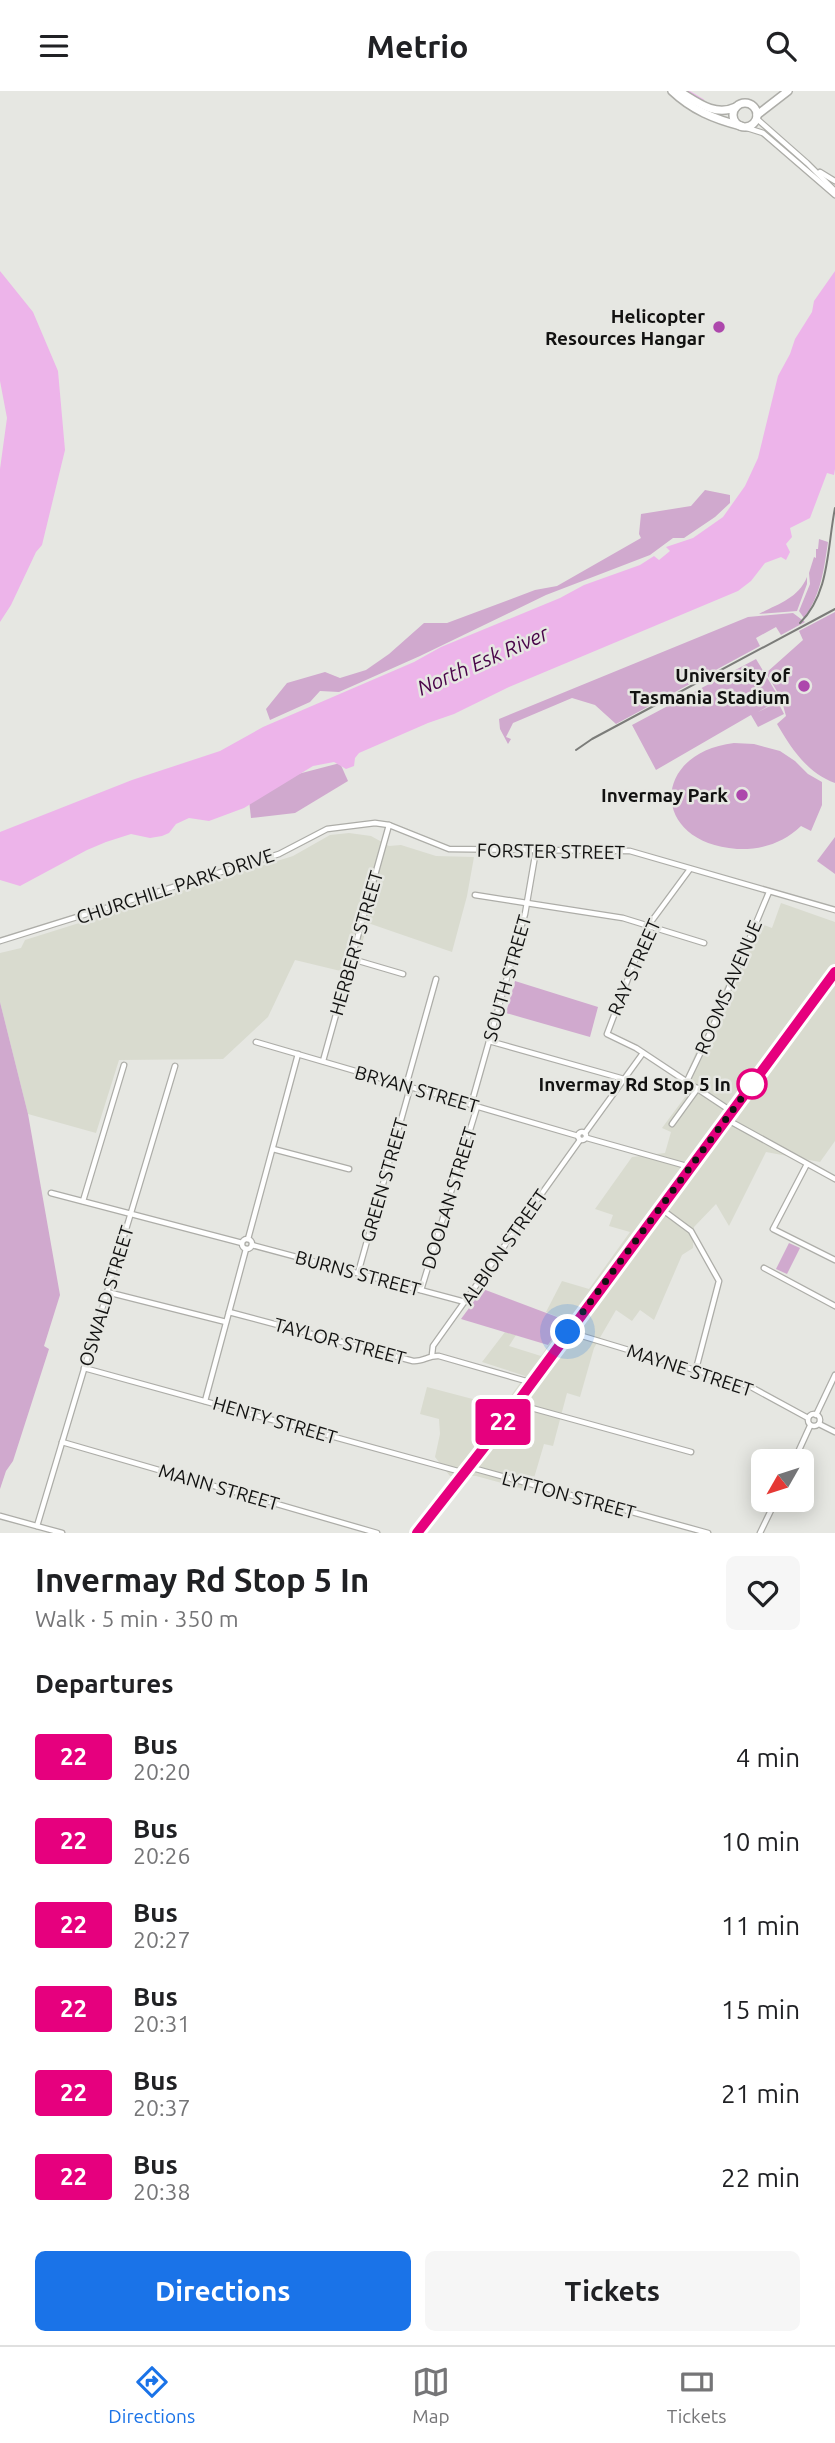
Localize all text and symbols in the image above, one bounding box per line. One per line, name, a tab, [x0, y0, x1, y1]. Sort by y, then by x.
icon: menu	[35, 27, 73, 65]
icon: search	[762, 27, 800, 65]
text: Metrio	[366, 28, 469, 64]
place label: Helicopter Resources Hangar	[545, 305, 705, 349]
marker: Helicopter Resources Hangar	[711, 319, 727, 335]
water label: North Esk River	[413, 620, 553, 700]
place label: University of Tasmania Stadium	[629, 664, 790, 708]
marker: University of Tasmania Stadium	[796, 678, 812, 694]
place label: Invermay Park	[601, 784, 728, 806]
marker: Invermay Park	[734, 787, 750, 803]
street label: FORSTER STREET	[477, 839, 626, 863]
street label: CHURCHILL PARK DRIVE	[73, 844, 277, 928]
street label: HERBERT STREET	[325, 868, 387, 1018]
street label: SOUTH STREET	[479, 912, 536, 1044]
street label: RAY STREET	[603, 915, 665, 1019]
street label: ROOMS AVENUE	[690, 917, 766, 1057]
street label: BRYAN STREET	[353, 1061, 482, 1117]
marker: Invermay Rd Stop 5 In	[737, 1069, 767, 1099]
place label: Invermay Rd Stop 5 In	[539, 1073, 731, 1095]
street label: GREEN STREET	[356, 1115, 412, 1245]
street label: DOOLAN STREET	[417, 1124, 481, 1272]
street label: ALBION STREET	[456, 1185, 552, 1309]
street label: OSWALD STREET	[74, 1223, 138, 1369]
street label: BURNS STREET	[293, 1246, 424, 1300]
street label: TAYLOR STREET	[272, 1313, 409, 1369]
your location	[550, 1314, 585, 1349]
street label: MAYNE STREET	[624, 1339, 756, 1401]
street label: HENTY STREET	[210, 1392, 340, 1448]
line badge: 22	[472, 1399, 534, 1445]
text: 22	[489, 1408, 517, 1435]
north arrow	[751, 1449, 814, 1512]
map controls	[751, 1449, 814, 1512]
street label: MANN STREET	[156, 1459, 282, 1515]
street label: LYTTON STREET	[500, 1467, 639, 1524]
button: heart	[726, 1556, 800, 1630]
text: Invermay Rd Stop 5 In	[35, 1561, 369, 1598]
text: Walk · 5 min · 350 m	[35, 1606, 239, 1631]
text: Departures	[35, 1669, 173, 1698]
text: Bus	[133, 1730, 178, 1759]
text: 22	[60, 1743, 87, 1770]
text: 4 min	[736, 1743, 800, 1772]
text: 20:20	[133, 1759, 191, 1784]
text: Bus	[133, 1814, 178, 1843]
text: 22	[60, 1827, 87, 1854]
text: 10 min	[721, 1827, 800, 1856]
text: 20:26	[133, 1843, 191, 1868]
text: Bus	[133, 1898, 178, 1927]
text: 22	[60, 1911, 87, 1938]
text: 11 min	[721, 1911, 800, 1940]
text: 20:27	[133, 1927, 191, 1952]
text: Bus	[133, 1982, 178, 2011]
text: 22	[60, 1995, 87, 2022]
text: 15 min	[721, 1995, 800, 2024]
text: 20:31	[133, 2011, 191, 2036]
text: Bus	[133, 2066, 178, 2095]
text: 22	[60, 2079, 87, 2106]
text: 21 min	[721, 2079, 800, 2108]
text: 20:37	[133, 2095, 191, 2120]
text: Bus	[133, 2150, 178, 2179]
text: 22	[60, 2163, 87, 2190]
text: 22 min	[721, 2163, 800, 2192]
text: 20:38	[133, 2179, 191, 2204]
button: Directions	[35, 2251, 411, 2331]
button: Tickets	[425, 2251, 800, 2331]
tab: Directions	[108, 2363, 195, 2427]
tab: Map	[412, 2363, 450, 2427]
tab: Tickets	[667, 2363, 727, 2427]

